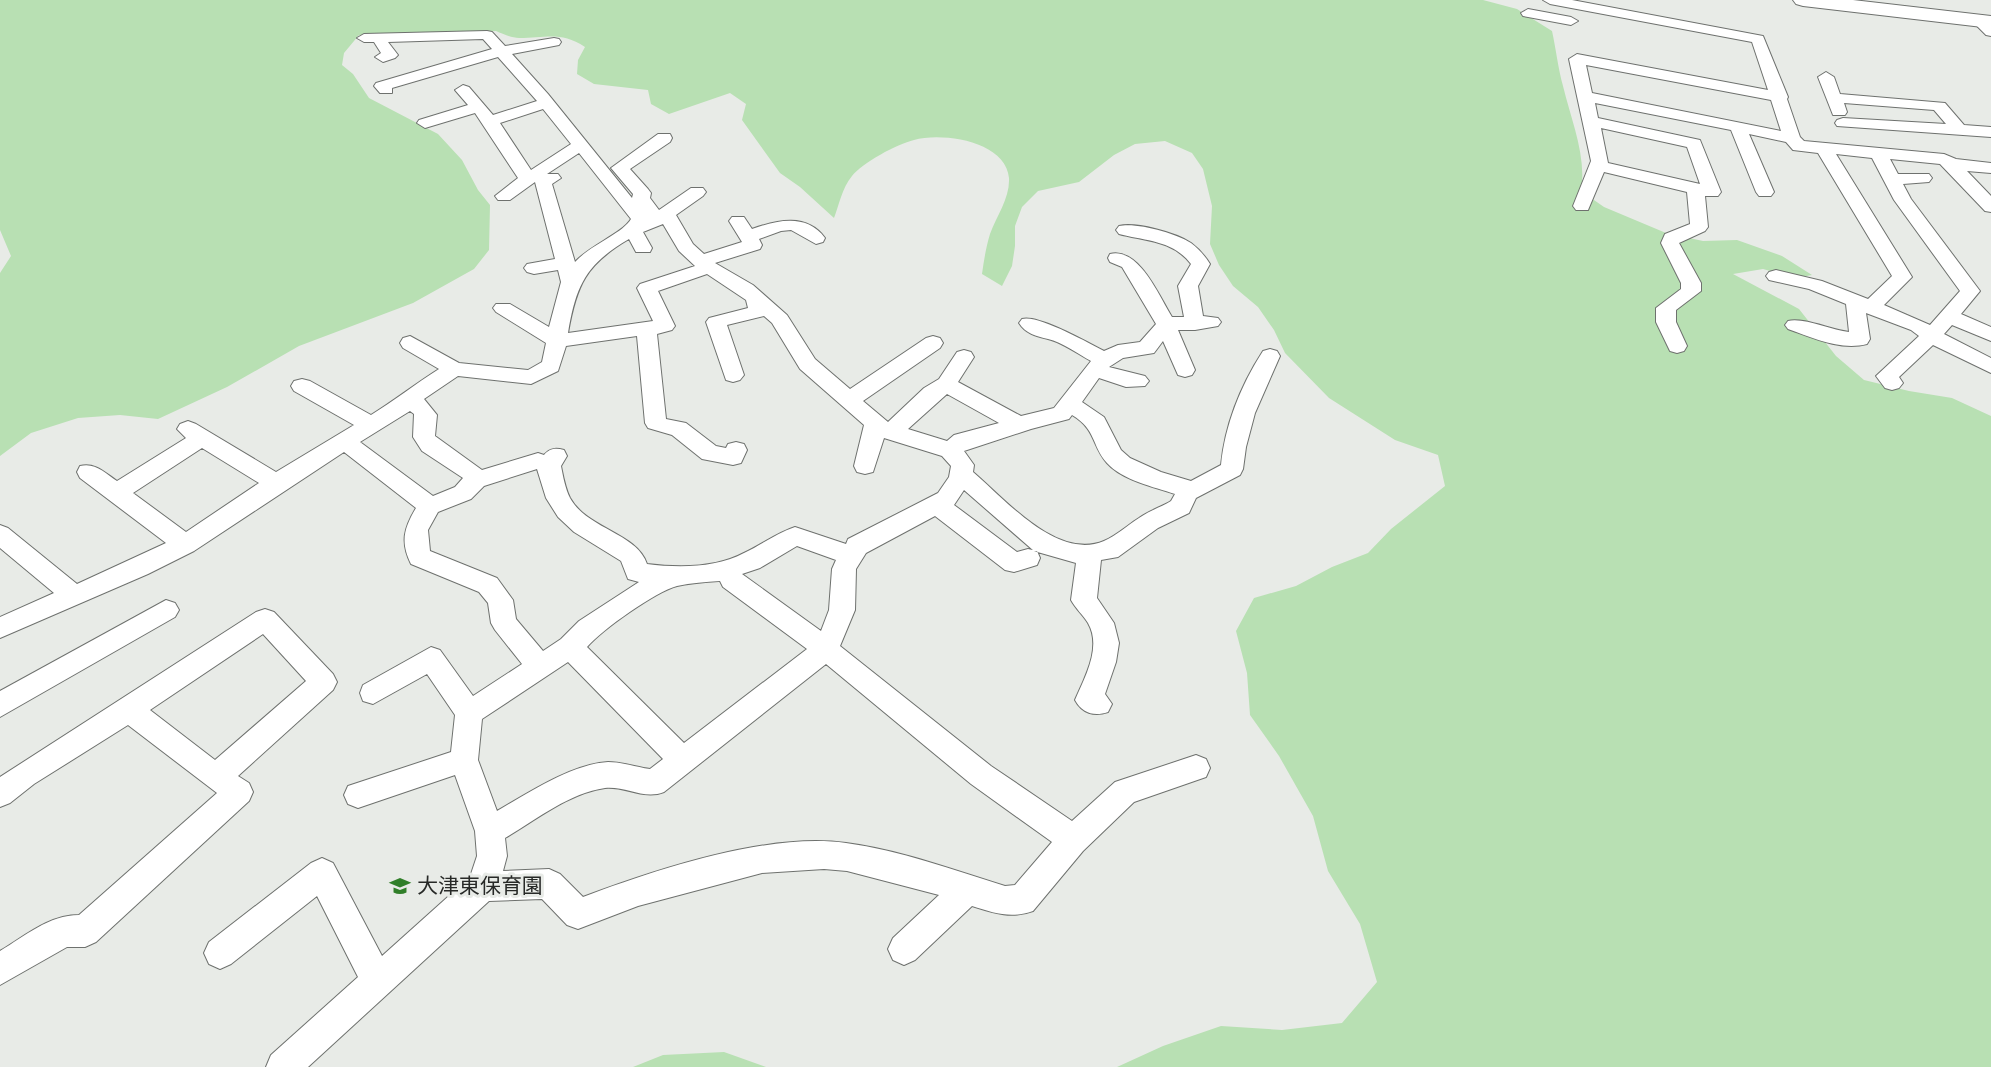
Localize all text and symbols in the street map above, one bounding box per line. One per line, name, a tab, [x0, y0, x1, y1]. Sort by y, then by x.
place label: 大津東保育園	[417, 872, 543, 899]
school or university icon: 大津東保育園	[388, 874, 412, 898]

